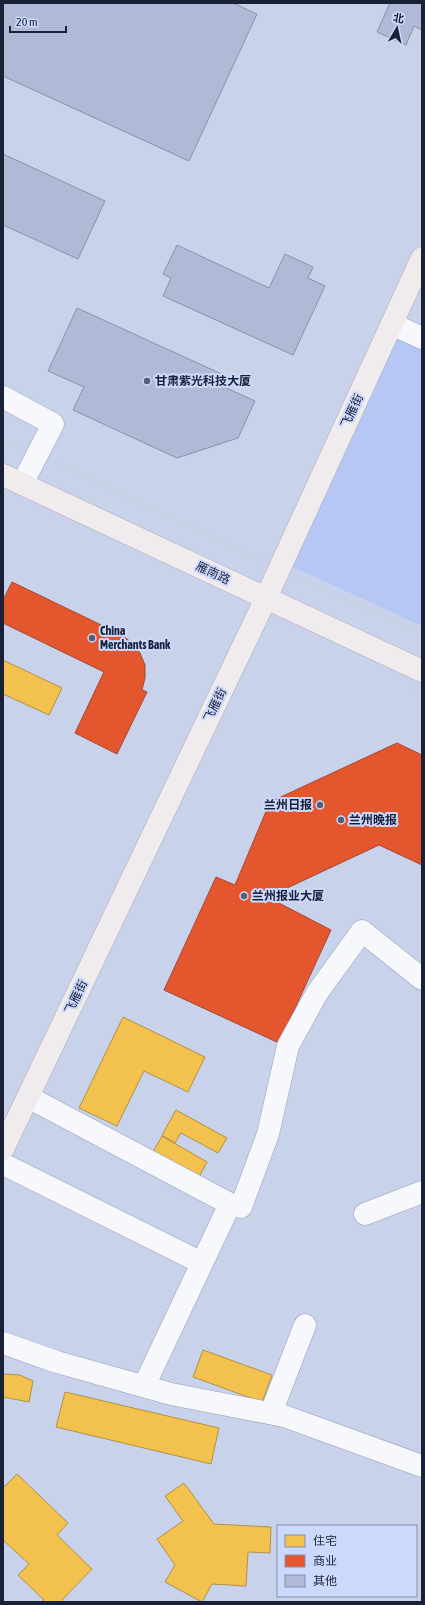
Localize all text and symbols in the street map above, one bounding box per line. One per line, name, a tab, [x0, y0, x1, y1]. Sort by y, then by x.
scale bar	[10, 8, 66, 34]
north arrow	[377, 8, 417, 48]
text: 北	[392, 11, 405, 25]
text: 20 m	[16, 15, 38, 29]
place label: 甘肃紫光科技大厦	[155, 374, 251, 388]
marker: 甘肃紫光科技大厦	[142, 376, 152, 386]
street label: 飞雁街	[338, 392, 366, 430]
street label: 雁南路	[194, 559, 232, 587]
place label: China Merchants Bank	[100, 624, 171, 652]
marker: China Merchants Bank	[87, 633, 97, 643]
street label: 飞雁街	[201, 686, 229, 724]
place label: 兰州日报	[264, 798, 312, 812]
marker: 兰州日报	[315, 800, 325, 810]
place label: 兰州晚报	[349, 813, 397, 827]
marker: 兰州晚报	[336, 815, 346, 825]
place label: 兰州报业大厦	[252, 889, 324, 903]
marker: 兰州报业大厦	[239, 891, 249, 901]
street label: 飞雁街	[62, 978, 90, 1016]
legend	[277, 1525, 417, 1597]
text: 住宅	[313, 1534, 337, 1548]
text: 商业	[313, 1554, 337, 1568]
text: 其他	[313, 1574, 337, 1588]

